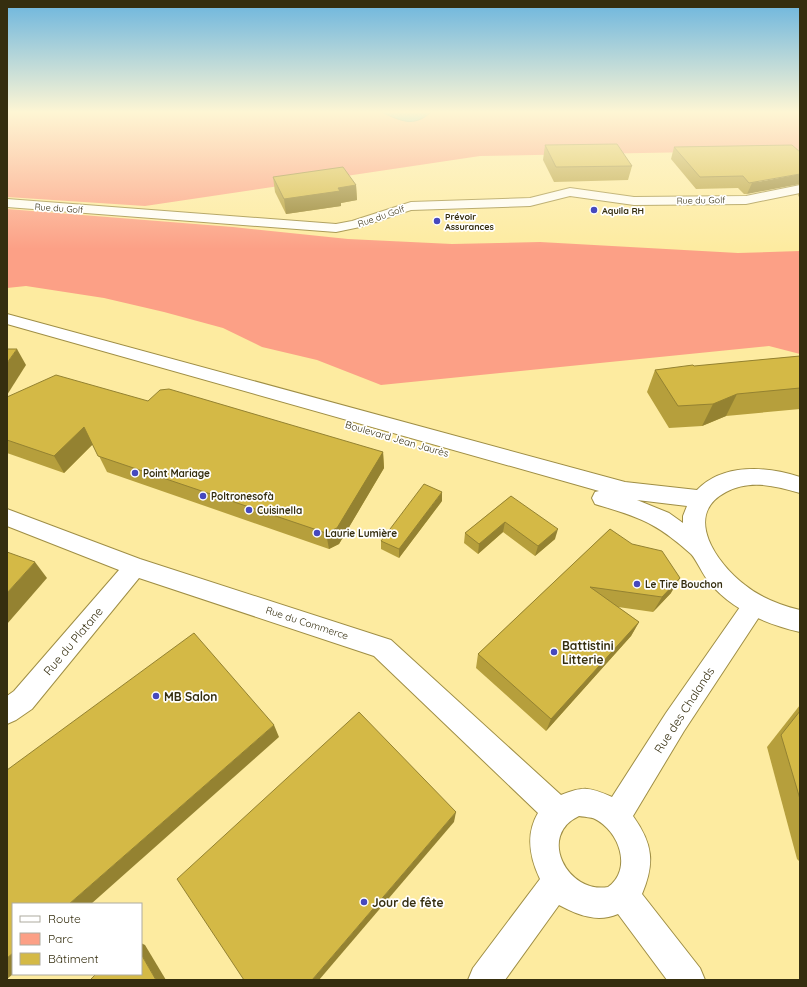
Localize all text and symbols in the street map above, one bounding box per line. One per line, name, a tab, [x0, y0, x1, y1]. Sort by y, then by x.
street label: Rue du Golf	[677, 194, 726, 206]
street label: Rue du Golf	[34, 201, 84, 215]
street label: Rue du Golf	[356, 203, 407, 229]
marker: Aquila RH	[589, 205, 599, 215]
place label: Aquila RH	[602, 205, 644, 216]
place label: Prévoir Assurances	[445, 211, 495, 232]
marker: Prévoir Assurances	[432, 216, 442, 226]
street label: Boulevard Jean Jaurès	[344, 418, 451, 460]
place label: Point Mariage	[143, 467, 210, 480]
marker: Point Mariage	[130, 468, 140, 478]
place label: Poltronesofà	[211, 490, 274, 503]
marker: Poltronesofà	[198, 491, 208, 501]
place label: Cuisinella	[257, 504, 302, 517]
marker: Cuisinella	[244, 505, 254, 515]
place label: Laurie Lumière	[325, 527, 397, 540]
marker: Laurie Lumière	[312, 528, 322, 538]
place label: Le Tire Bouchon	[645, 578, 723, 591]
marker: Le Tire Bouchon	[632, 579, 642, 589]
street label: Rue du Commerce	[264, 603, 350, 643]
street label: Rue du Platane	[40, 604, 106, 678]
place label: Battistini Litterie	[562, 638, 614, 667]
marker: Battistini Litterie	[549, 647, 559, 657]
street label: Rue des Chalands	[651, 664, 718, 756]
place label: MB Salon	[164, 689, 218, 704]
marker: MB Salon	[151, 691, 161, 701]
place label: Jour de fête	[372, 895, 444, 910]
marker: Jour de fête	[359, 897, 369, 907]
legend	[12, 903, 142, 975]
text: Route	[48, 911, 81, 926]
text: Parc	[48, 931, 73, 946]
text: Bâtiment	[48, 951, 98, 966]

